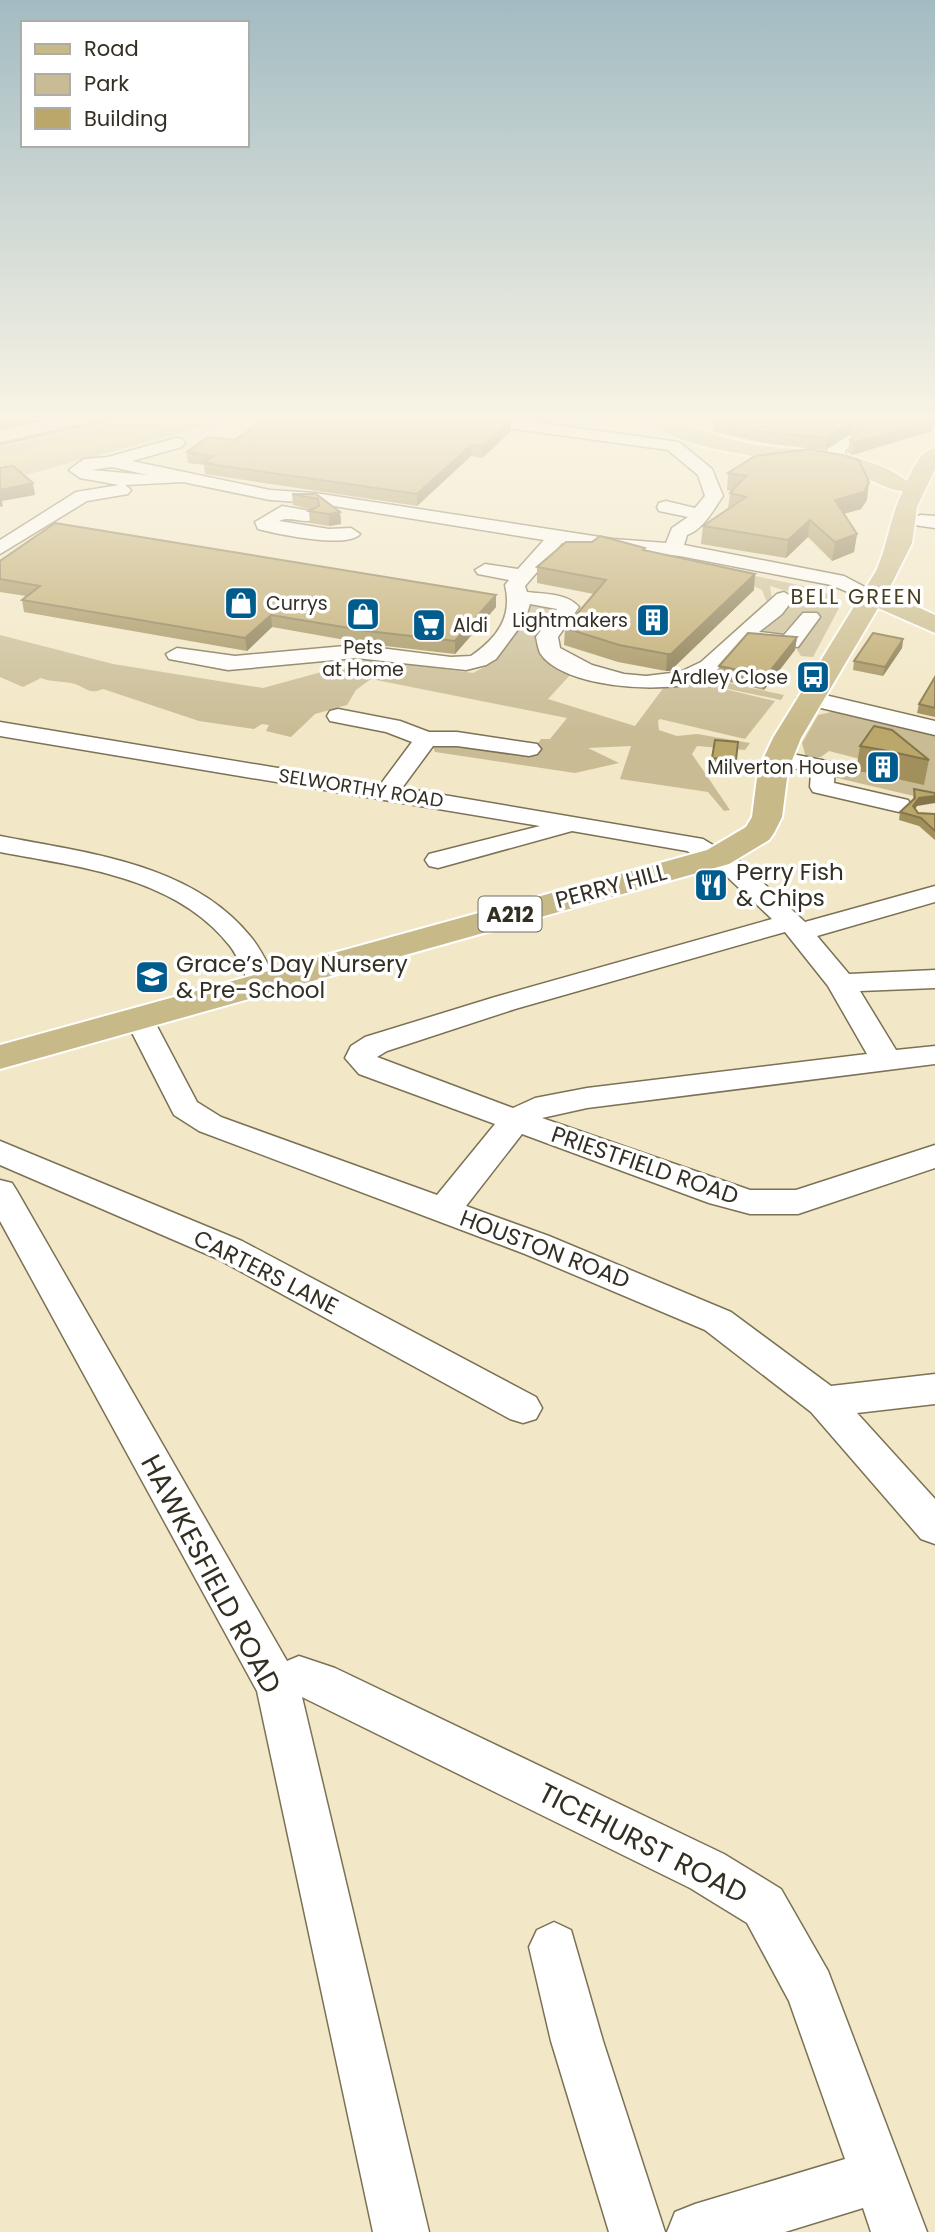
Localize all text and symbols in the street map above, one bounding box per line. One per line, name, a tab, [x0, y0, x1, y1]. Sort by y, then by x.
legend	[21, 21, 248, 147]
text: Road	[84, 34, 139, 63]
text: Park	[84, 69, 129, 98]
text: Building	[84, 104, 168, 133]
district label: BELL GREEN	[791, 582, 923, 611]
shop icon: Currys	[222, 584, 260, 622]
place label: Currys	[266, 590, 328, 617]
shop icon: Pets at Home	[344, 595, 382, 633]
building icon: Lightmakers	[634, 601, 672, 639]
supermarket icon: Aldi	[410, 606, 448, 644]
place label: Lightmakers	[512, 607, 628, 634]
place label: Aldi	[453, 612, 488, 639]
place label: Pets at Home	[322, 634, 404, 683]
bus stop icon: Ardley Close	[794, 658, 832, 696]
place label: Ardley Close	[670, 664, 788, 691]
building icon: Milverton House	[864, 748, 902, 786]
place label: Milverton House	[707, 754, 858, 781]
street label: SELWORTHY ROAD	[277, 762, 445, 814]
street label: PERRY HILL	[552, 856, 670, 916]
place label: Perry Fish & Chips	[736, 856, 844, 914]
restaurant icon: Perry Fish & Chips	[692, 866, 730, 904]
road number: A212	[478, 897, 542, 932]
place label: Grace’s Day Nursery & Pre-School	[176, 948, 408, 1006]
school or university icon: Grace’s Day Nursery & Pre-School	[133, 958, 171, 996]
street label: PRIESTFIELD ROAD	[547, 1118, 743, 1212]
street label: HOUSTON ROAD	[455, 1202, 635, 1296]
street label: CARTERS LANE	[188, 1222, 344, 1322]
street label: HAWKESFIELD ROAD	[131, 1448, 291, 1700]
street label: TICEHURST ROAD	[532, 1773, 754, 1913]

